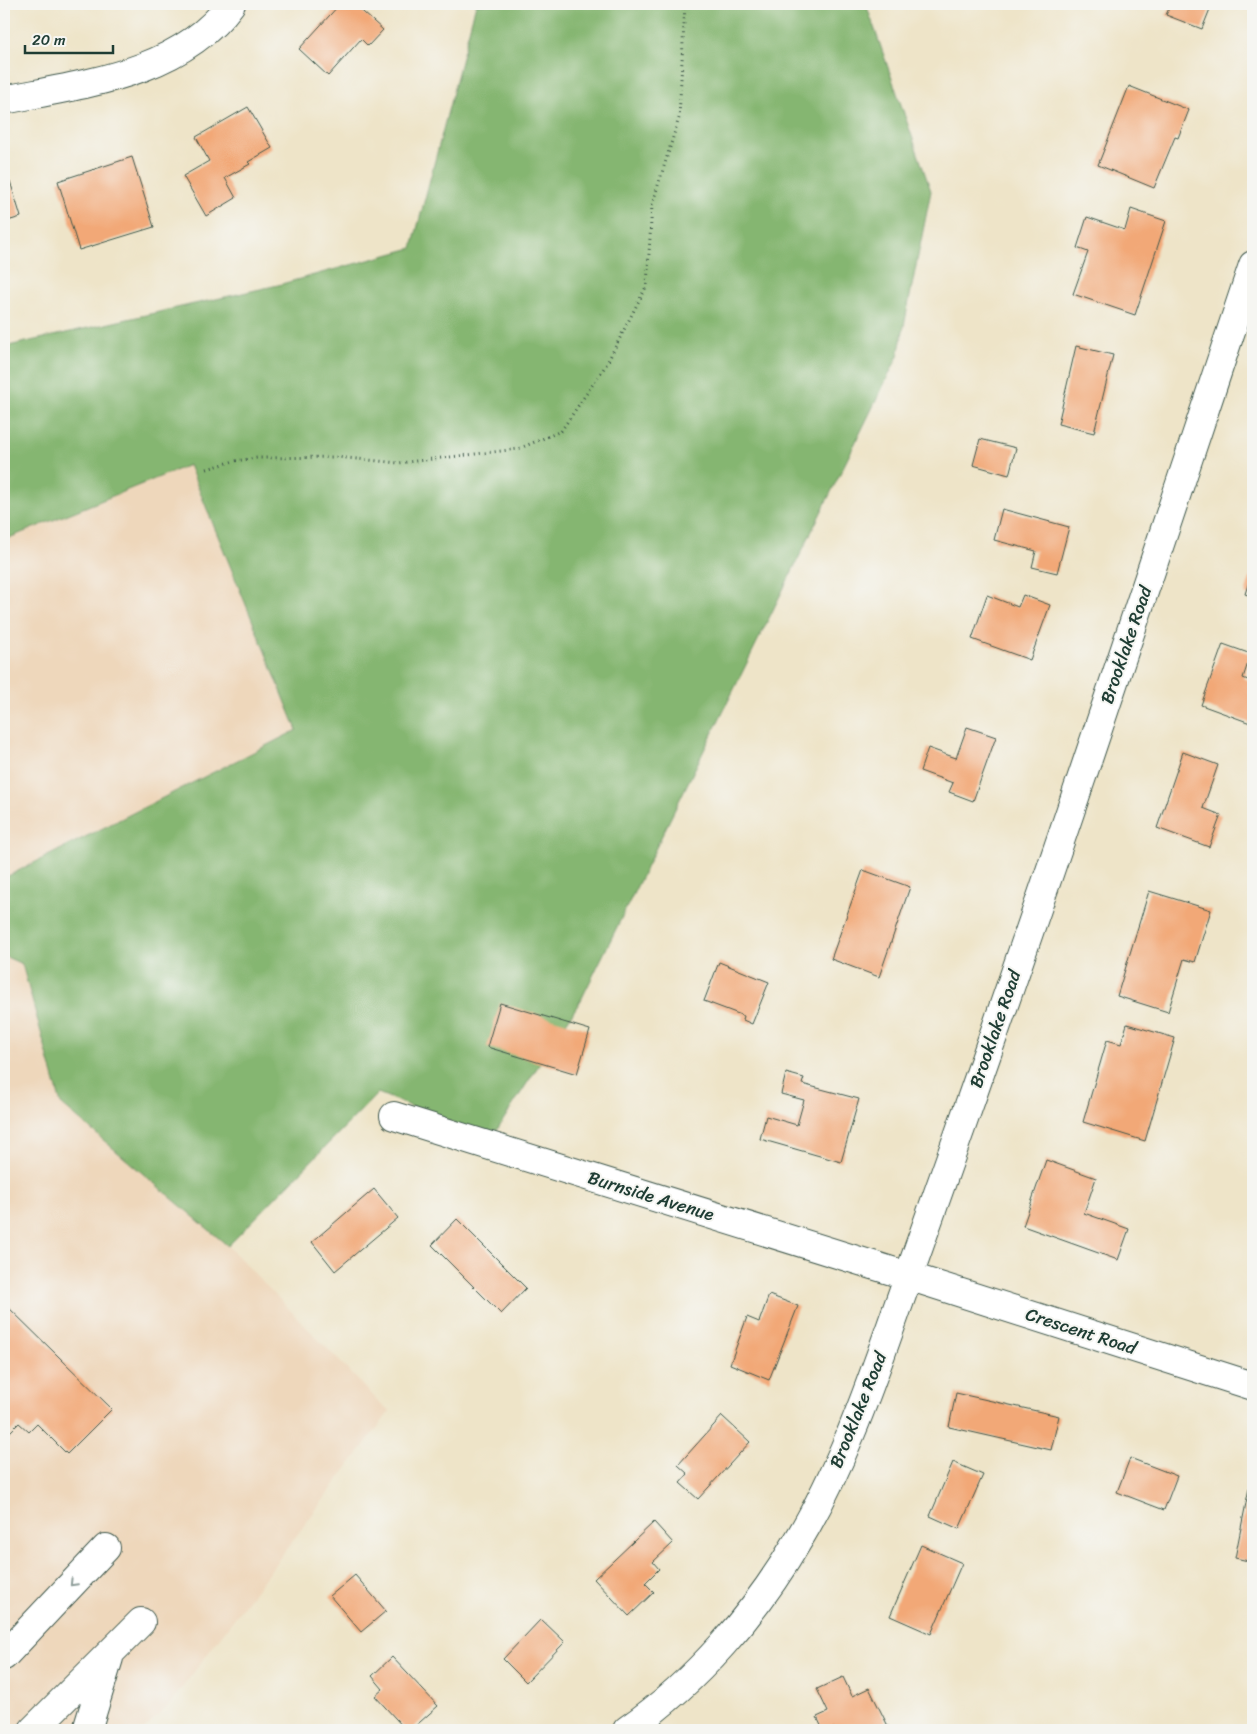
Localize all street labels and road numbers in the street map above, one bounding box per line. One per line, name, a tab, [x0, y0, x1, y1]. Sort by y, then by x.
street label: Brooklake Road	[1091, 580, 1162, 708]
street label: Brooklake Road	[960, 964, 1031, 1092]
street label: Burnside Avenue	[584, 1162, 719, 1231]
street label: Crescent Road	[1021, 1298, 1142, 1364]
street label: Brooklake Road	[820, 1346, 896, 1473]

